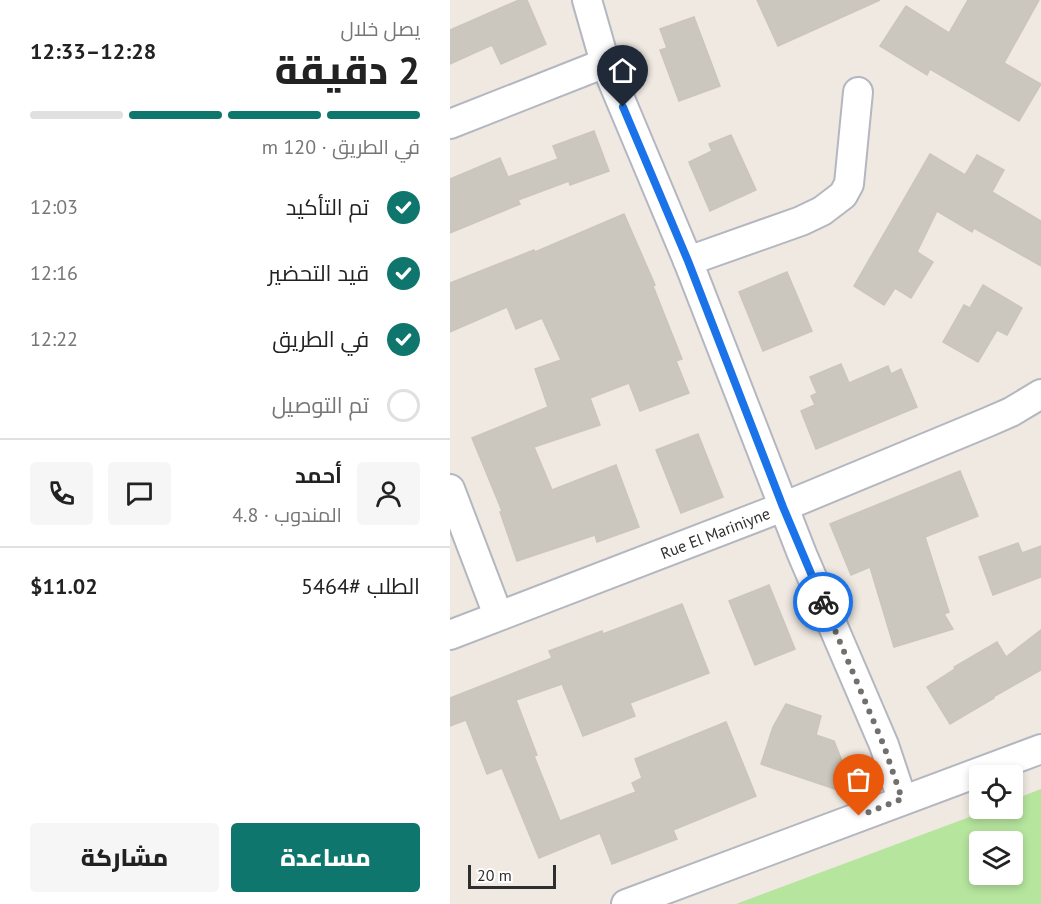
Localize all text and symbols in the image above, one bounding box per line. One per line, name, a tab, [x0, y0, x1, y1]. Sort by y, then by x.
text: يصل خلال	[340, 16, 420, 42]
text: 12:28–12:33	[30, 37, 156, 65]
text: 2 دقيقة	[275, 44, 420, 95]
pin	[597, 45, 648, 107]
icon: home	[606, 54, 639, 87]
text: في الطريق · 120 m	[262, 134, 420, 160]
icon: check	[387, 191, 420, 224]
text: تم التأكيد	[286, 193, 369, 221]
text: 12:03	[30, 194, 78, 220]
icon: check	[387, 257, 420, 290]
text: قيد التحضير	[268, 259, 369, 287]
text: 12:16	[30, 260, 78, 286]
icon: check	[387, 323, 420, 356]
text: في الطريق	[272, 325, 369, 353]
text: 12:22	[30, 326, 78, 352]
text: تم التوصيل	[272, 391, 369, 419]
text: أحمد	[295, 461, 342, 489]
button: phone	[30, 462, 93, 525]
button: chat	[108, 462, 171, 525]
button: person	[357, 462, 420, 525]
text: المندوب · 4.8	[232, 502, 342, 528]
street label: Rue El Mariniyne	[657, 503, 773, 563]
text: $11.02	[30, 572, 98, 600]
text: الطلب #5464	[301, 572, 420, 600]
courier	[793, 572, 853, 632]
icon: bike	[807, 586, 840, 619]
pin	[833, 754, 884, 816]
icon: bag	[842, 763, 875, 796]
map controls	[969, 765, 1023, 885]
button: locate	[969, 765, 1023, 819]
button: مشاركة	[30, 823, 219, 892]
button: مساعدة	[231, 823, 420, 892]
button: layers	[969, 831, 1023, 885]
scale bar	[468, 862, 556, 890]
text: 20 m	[477, 865, 512, 885]

